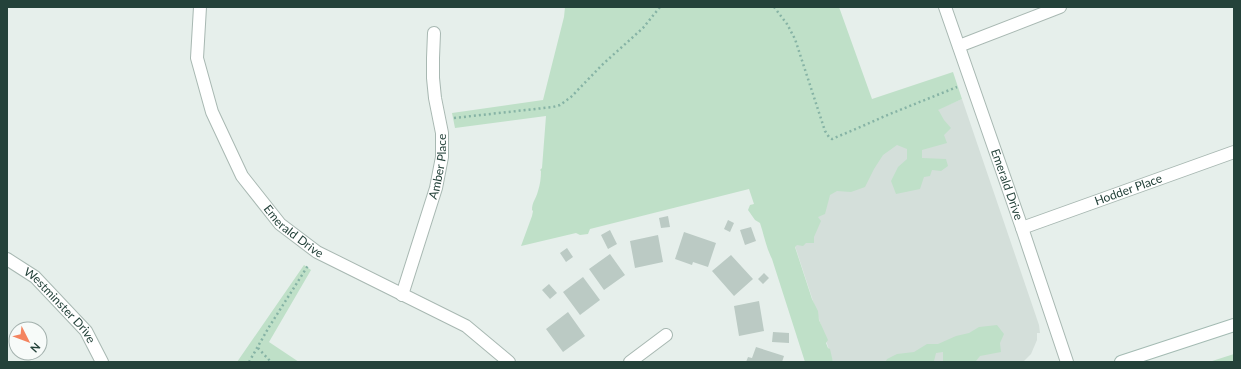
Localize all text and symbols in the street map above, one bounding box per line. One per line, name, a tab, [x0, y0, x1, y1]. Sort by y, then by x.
street label: Amber Place	[425, 134, 449, 201]
street label: Emerald Drive	[988, 147, 1027, 222]
street label: Hodder Place	[1092, 170, 1164, 208]
street label: Emerald Drive	[261, 202, 326, 261]
street label: Westminster Drive	[21, 264, 99, 346]
north arrow	[8, 321, 48, 361]
text: N	[28, 341, 43, 356]

